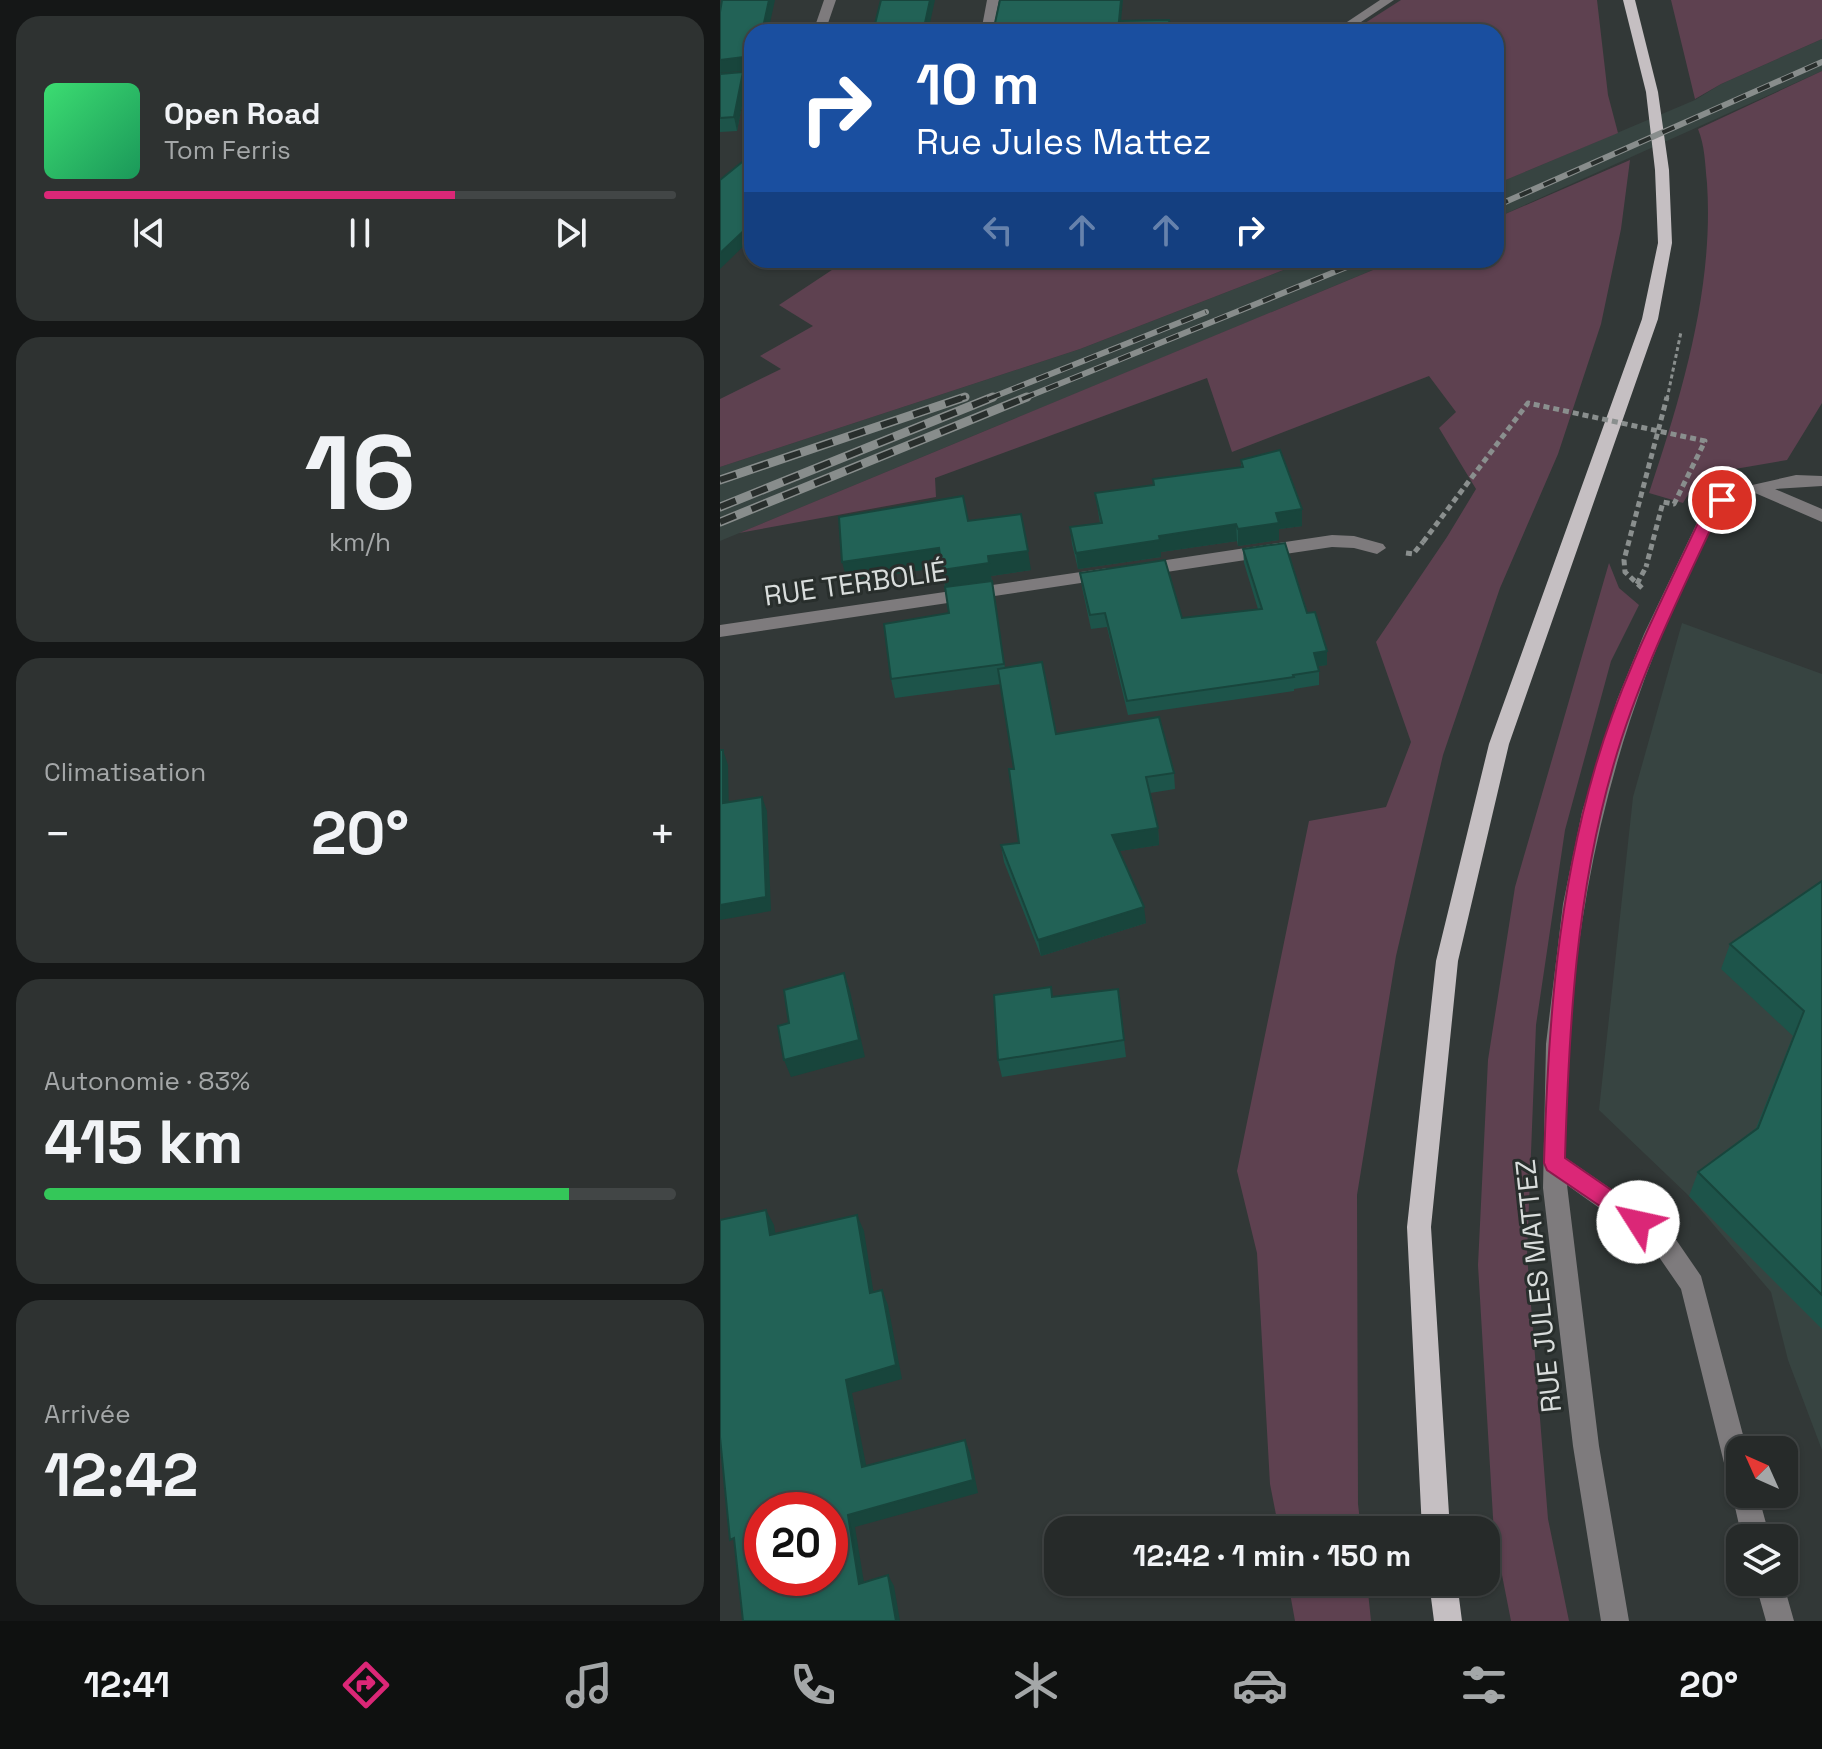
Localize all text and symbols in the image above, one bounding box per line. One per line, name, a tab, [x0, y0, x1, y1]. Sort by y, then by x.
text: 10 m	[916, 49, 1040, 120]
icon: right	[784, 56, 888, 160]
text: Open Road	[164, 94, 320, 133]
text: Rue Jules Mattez	[916, 119, 1212, 165]
text: Tom Ferris	[164, 133, 291, 167]
icon: left	[976, 208, 1020, 252]
icon: ahead	[1060, 208, 1104, 252]
icon: ahead	[1144, 208, 1188, 252]
icon: right	[1228, 208, 1272, 252]
icon: previous	[127, 211, 171, 255]
icon: pause	[338, 211, 382, 255]
icon: next	[549, 211, 593, 255]
text: 16	[304, 407, 416, 539]
pin	[1688, 466, 1756, 534]
icon: arrive	[1700, 478, 1744, 522]
text: km/h	[329, 525, 391, 559]
street label: RUE TERBOLIÉ	[762, 552, 948, 614]
text: Climatisation	[44, 755, 206, 789]
text: 20°	[311, 795, 409, 872]
text: −	[44, 806, 71, 862]
text: +	[649, 806, 676, 862]
text: Autonomie · 83%	[44, 1064, 250, 1098]
text: 415 km	[44, 1104, 243, 1181]
street label: RUE JULES MATTEZ	[1507, 1158, 1569, 1414]
position arrow	[1596, 1180, 1680, 1264]
text: Arrivée	[44, 1397, 131, 1431]
north arrow	[1726, 1436, 1798, 1508]
map controls	[1726, 1436, 1798, 1596]
text: 12:42	[44, 1437, 198, 1514]
speed limit sign: 20	[744, 1492, 848, 1596]
button: layers	[1726, 1524, 1798, 1596]
text: 12:42 · 1 min · 150 m	[1133, 1536, 1411, 1575]
icon: directions	[338, 1657, 394, 1713]
icon: music	[561, 1657, 617, 1713]
icon: phone	[785, 1657, 841, 1713]
icon: climate	[1008, 1657, 1064, 1713]
icon: car	[1232, 1657, 1288, 1713]
icon: filters	[1456, 1657, 1512, 1713]
text: 12:41	[84, 1662, 170, 1708]
text: 20°	[1679, 1662, 1738, 1708]

